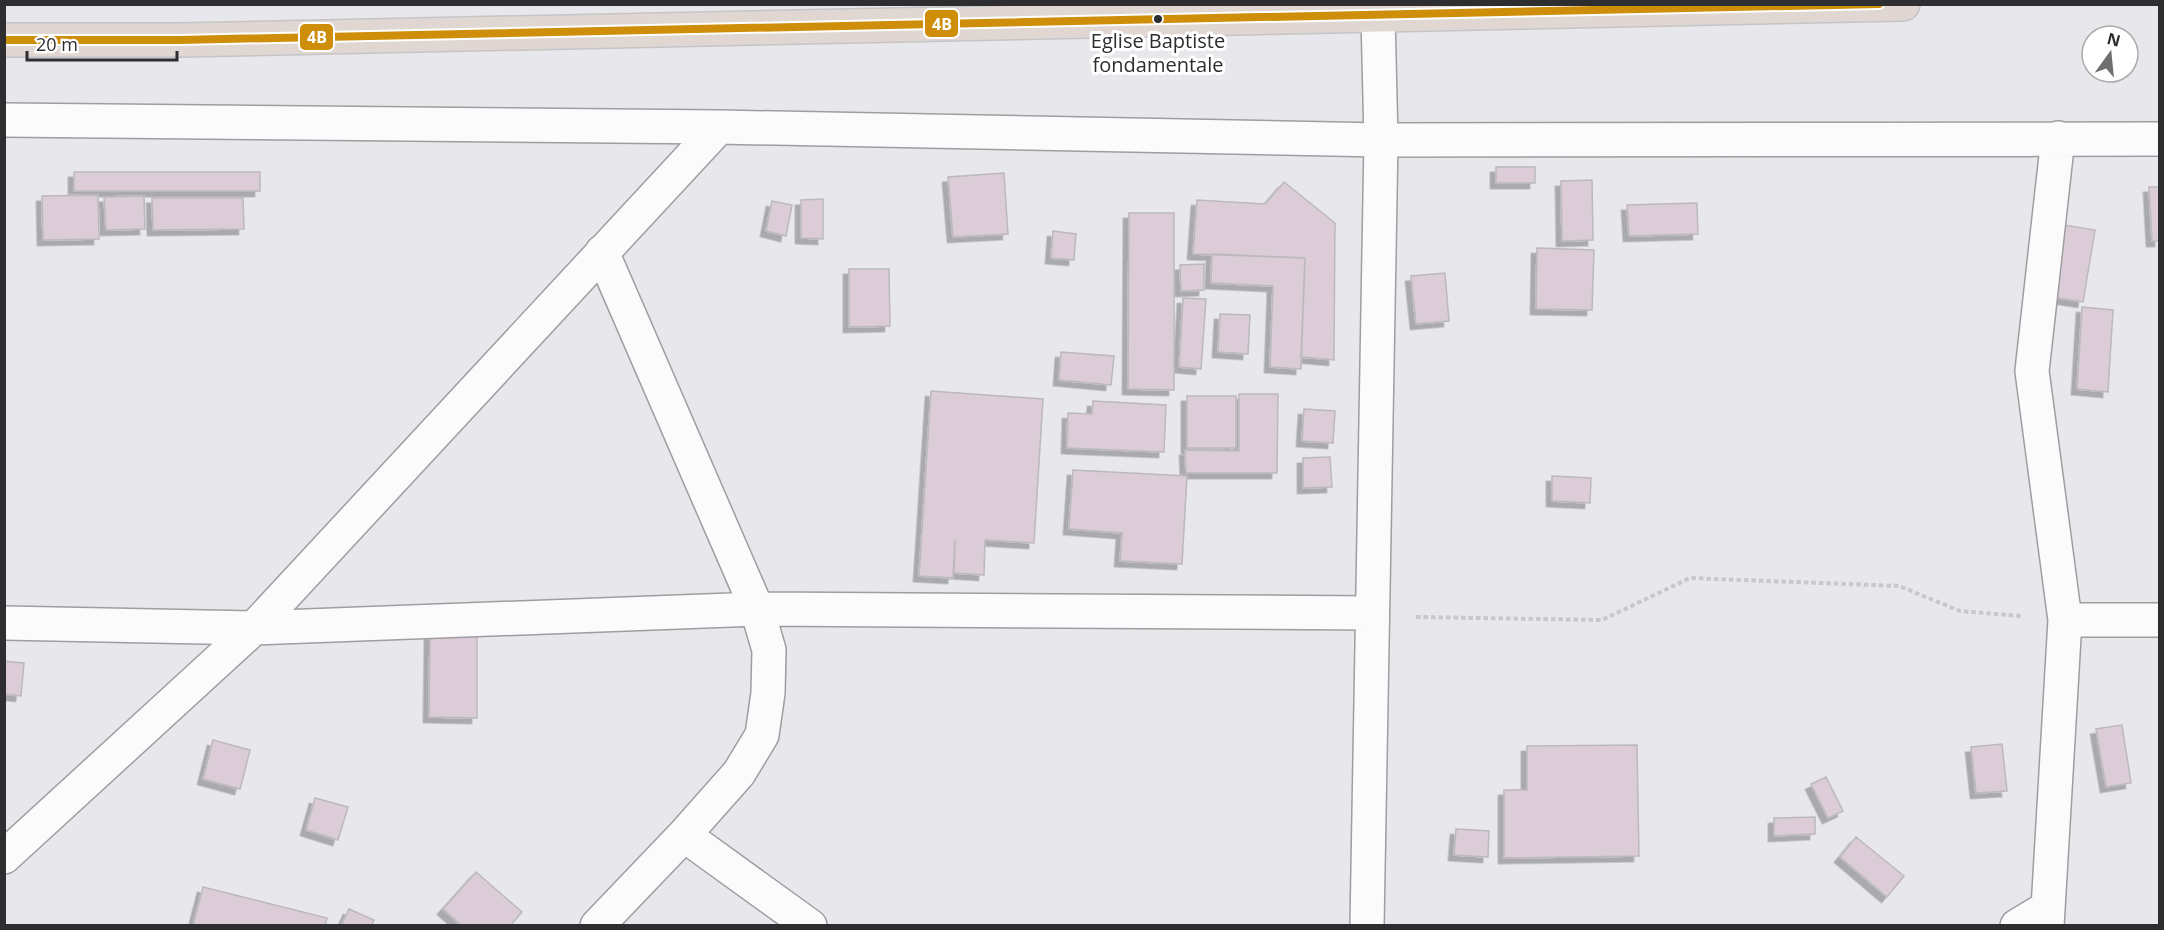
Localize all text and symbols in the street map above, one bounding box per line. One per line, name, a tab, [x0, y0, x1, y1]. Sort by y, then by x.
line badge: 4B	[924, 9, 959, 38]
text: 4B	[932, 13, 952, 35]
marker: Eglise Baptiste fondamentale	[1152, 13, 1164, 25]
line badge: 4B	[299, 23, 334, 51]
scale bar	[27, 24, 177, 62]
north arrow	[2080, 24, 2140, 84]
text: 4B	[307, 26, 327, 48]
place label: Eglise Baptiste fondamentale	[1091, 27, 1225, 78]
text: N	[2105, 27, 2123, 52]
text: 20 m	[36, 32, 78, 56]

